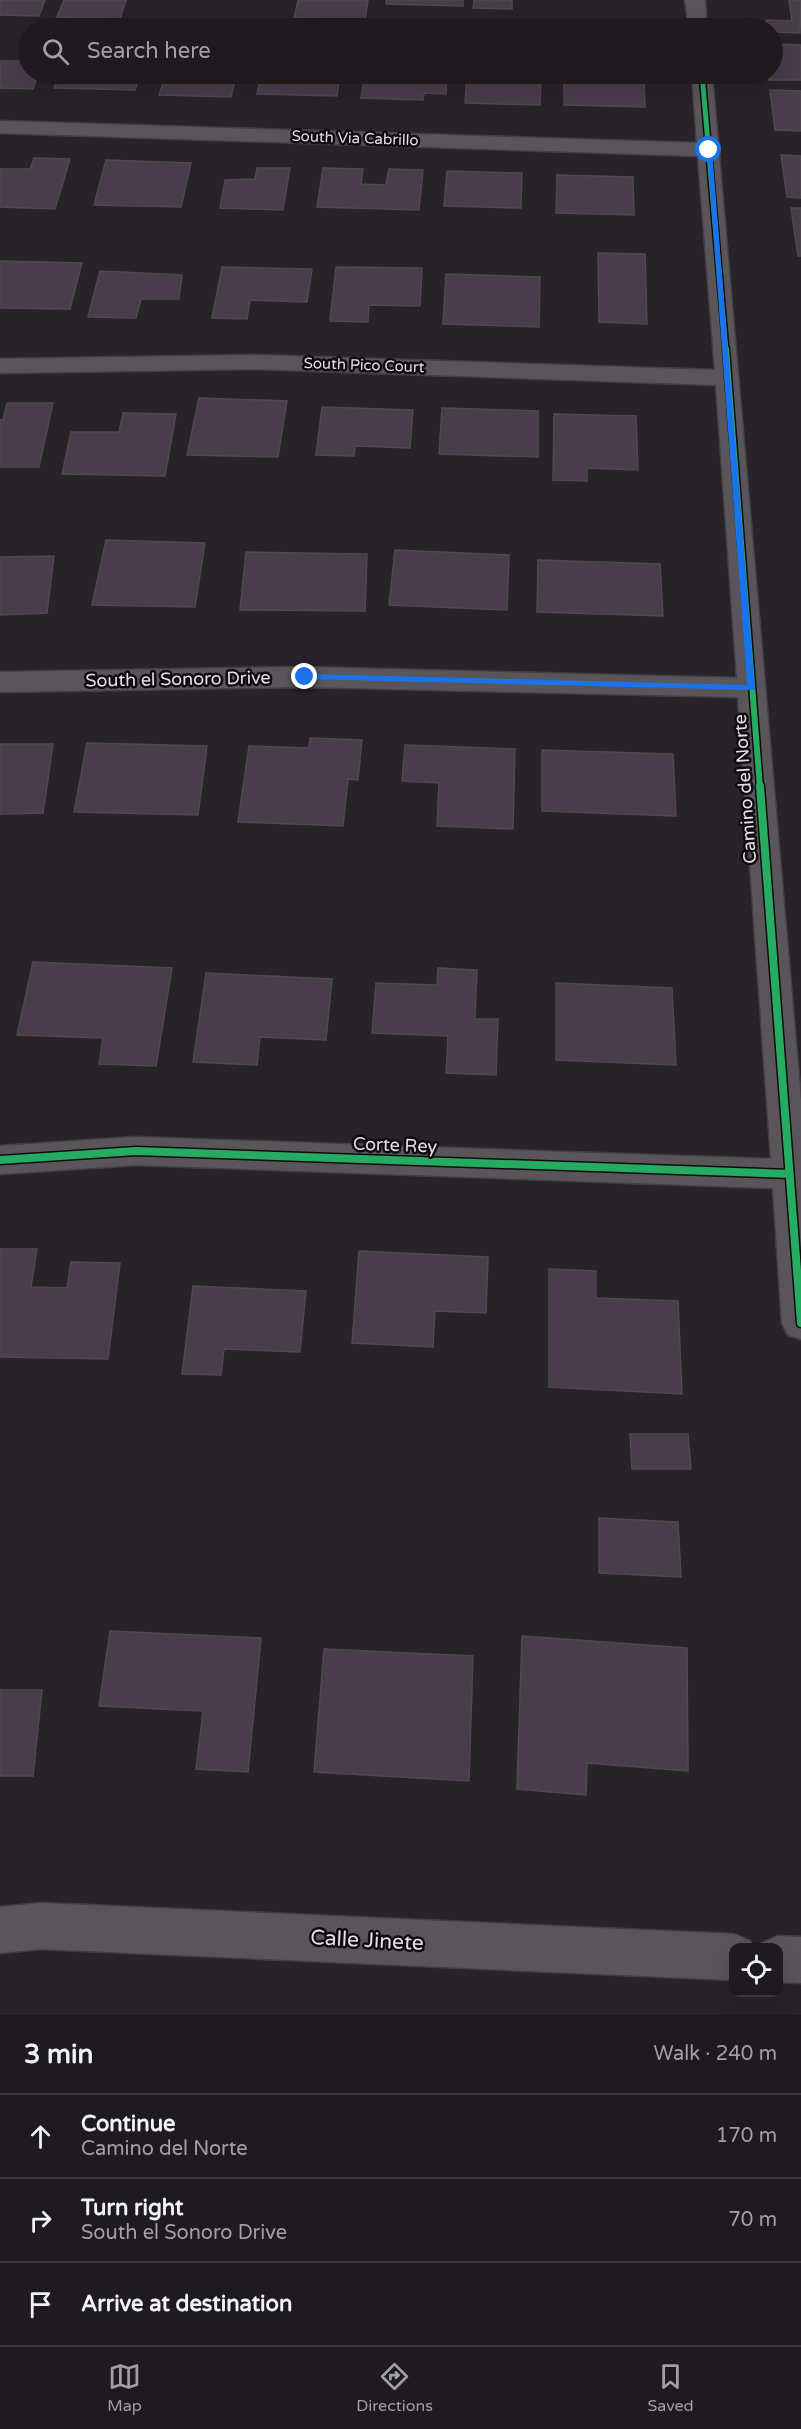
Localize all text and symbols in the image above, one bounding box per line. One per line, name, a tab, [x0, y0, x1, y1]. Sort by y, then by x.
search box	[18, 18, 783, 84]
icon: search	[39, 35, 72, 68]
text: Search here	[87, 38, 211, 64]
street label: South Via Cabrillo	[291, 127, 419, 149]
route start	[695, 136, 721, 162]
street label: South Pico Court	[303, 354, 425, 376]
route end	[291, 663, 317, 689]
street label: South el Sonoro Drive	[85, 666, 271, 692]
street label: Camino del Norte	[729, 713, 761, 865]
street label: Corte Rey	[353, 1133, 438, 1157]
street label: Calle Jinete	[310, 1925, 424, 1956]
map controls	[729, 1943, 783, 1997]
button: locate	[729, 1943, 783, 1997]
text: 3 min	[24, 2039, 93, 2070]
text: Walk · 240 m	[654, 2042, 777, 2066]
text: Continue	[81, 2111, 176, 2137]
icon: ahead	[24, 2120, 57, 2153]
text: 170 m	[716, 2124, 777, 2148]
text: Camino del Norte	[81, 2137, 248, 2161]
text: Turn right	[81, 2195, 183, 2221]
icon: right	[24, 2204, 57, 2237]
text: 70 m	[728, 2208, 777, 2232]
text: South el Sonoro Drive	[81, 2221, 287, 2245]
icon: arrive	[24, 2288, 57, 2321]
text: Arrive at destination	[81, 2291, 292, 2317]
tab: Map	[107, 2360, 142, 2416]
tab: Directions	[356, 2360, 433, 2416]
tab: Saved	[647, 2360, 694, 2416]

